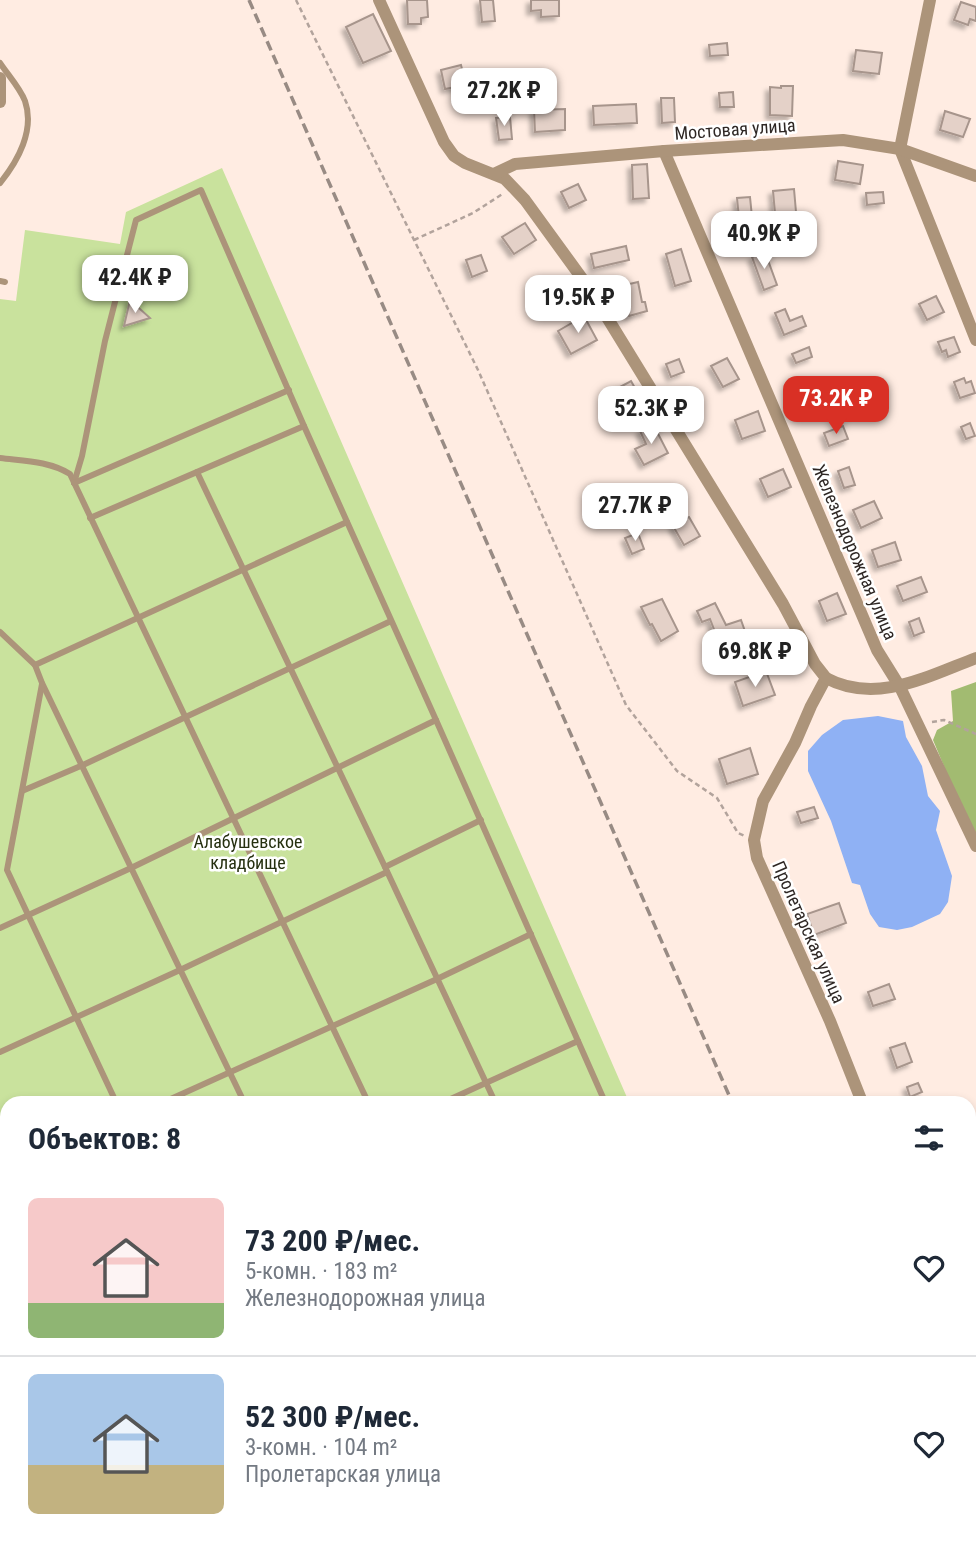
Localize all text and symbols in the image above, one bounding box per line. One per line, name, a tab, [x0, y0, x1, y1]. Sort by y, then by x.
pin: 27.2K ₽	[439, 68, 569, 128]
text: 27.2K ₽	[467, 77, 541, 104]
street label: Мостовая улица	[674, 114, 796, 144]
pin: 40.9K ₽	[699, 212, 829, 271]
text: 40.9K ₽	[727, 220, 801, 247]
pin: 42.4K ₽	[70, 256, 200, 315]
text: 42.4K ₽	[98, 264, 172, 291]
pin: 19.5K ₽	[513, 276, 643, 335]
text: 19.5K ₽	[541, 284, 615, 311]
pin: 73.2K ₽	[771, 376, 901, 436]
text: 73.2K ₽	[799, 385, 873, 412]
pin: 52.3K ₽	[586, 386, 716, 446]
text: 52.3K ₽	[614, 395, 688, 422]
street label: Железнодорожная улица	[809, 461, 901, 643]
pin: 27.7K ₽	[570, 484, 700, 543]
text: 27.7K ₽	[598, 492, 672, 519]
pin: 69.8K ₽	[690, 630, 820, 689]
text: 69.8K ₽	[718, 638, 792, 665]
park label: Алабушевское кладбище	[194, 831, 303, 873]
street label: Пролетарская улица	[768, 858, 850, 1006]
icon: filters	[910, 1119, 948, 1157]
text: Объектов: 8	[28, 1121, 181, 1156]
text: 73 200 ₽/мес.	[245, 1223, 420, 1258]
icon: home	[84, 1226, 168, 1310]
icon: heart	[910, 1249, 948, 1287]
text: 5-комн. · 183 m²	[245, 1258, 397, 1285]
text: Железнодорожная улица	[245, 1285, 485, 1312]
text: 52 300 ₽/мес.	[245, 1399, 420, 1434]
icon: home	[84, 1402, 168, 1486]
icon: heart	[910, 1425, 948, 1463]
text: 3-комн. · 104 m²	[245, 1434, 397, 1461]
text: Пролетарская улица	[245, 1461, 441, 1488]

